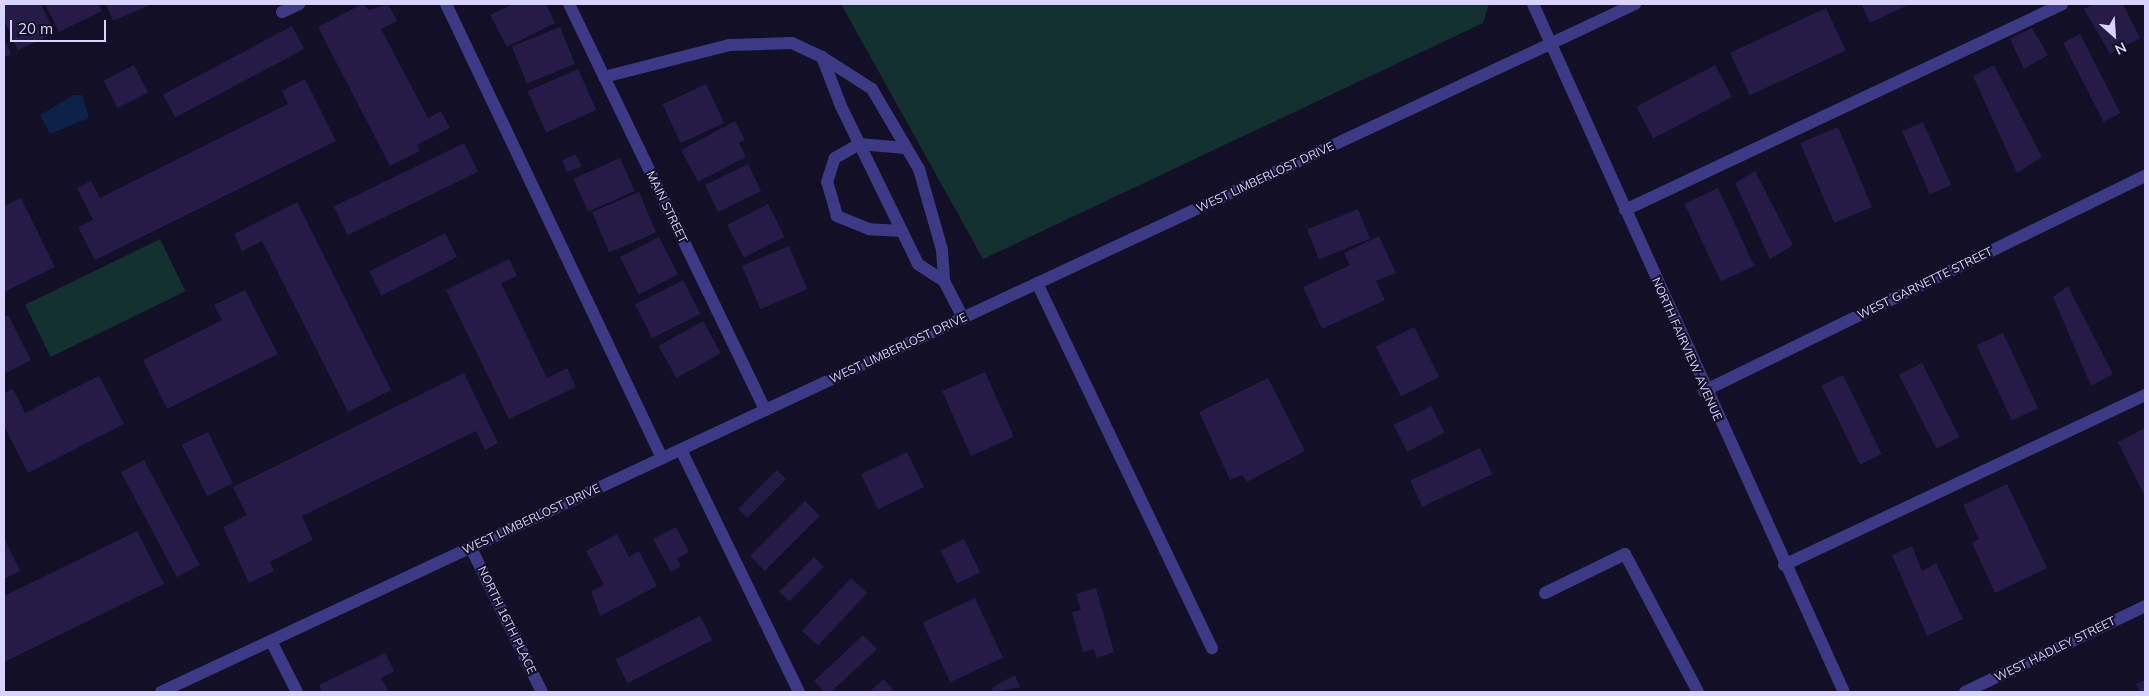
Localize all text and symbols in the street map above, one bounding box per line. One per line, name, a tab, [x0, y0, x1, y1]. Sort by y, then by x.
scale bar	[12, 10, 109, 42]
north arrow	[2089, 10, 2139, 60]
text: 20 m	[18, 19, 53, 38]
text: N	[2112, 38, 2129, 59]
street label: WEST LIMBERLOST DRIVE	[1194, 139, 1336, 215]
street label: MAIN STREET	[643, 169, 691, 245]
street label: WEST GARNETTE STREET	[1855, 244, 1995, 322]
street label: NORTH FAIRVIEW AVENUE	[1649, 275, 1725, 423]
street label: WEST LIMBERLOST DRIVE	[827, 310, 969, 386]
street label: WEST LIMBERLOST DRIVE	[460, 481, 602, 557]
street label: NORTH 16TH PLACE	[475, 564, 539, 676]
street label: WEST HADLEY STREET	[1992, 613, 2118, 685]

